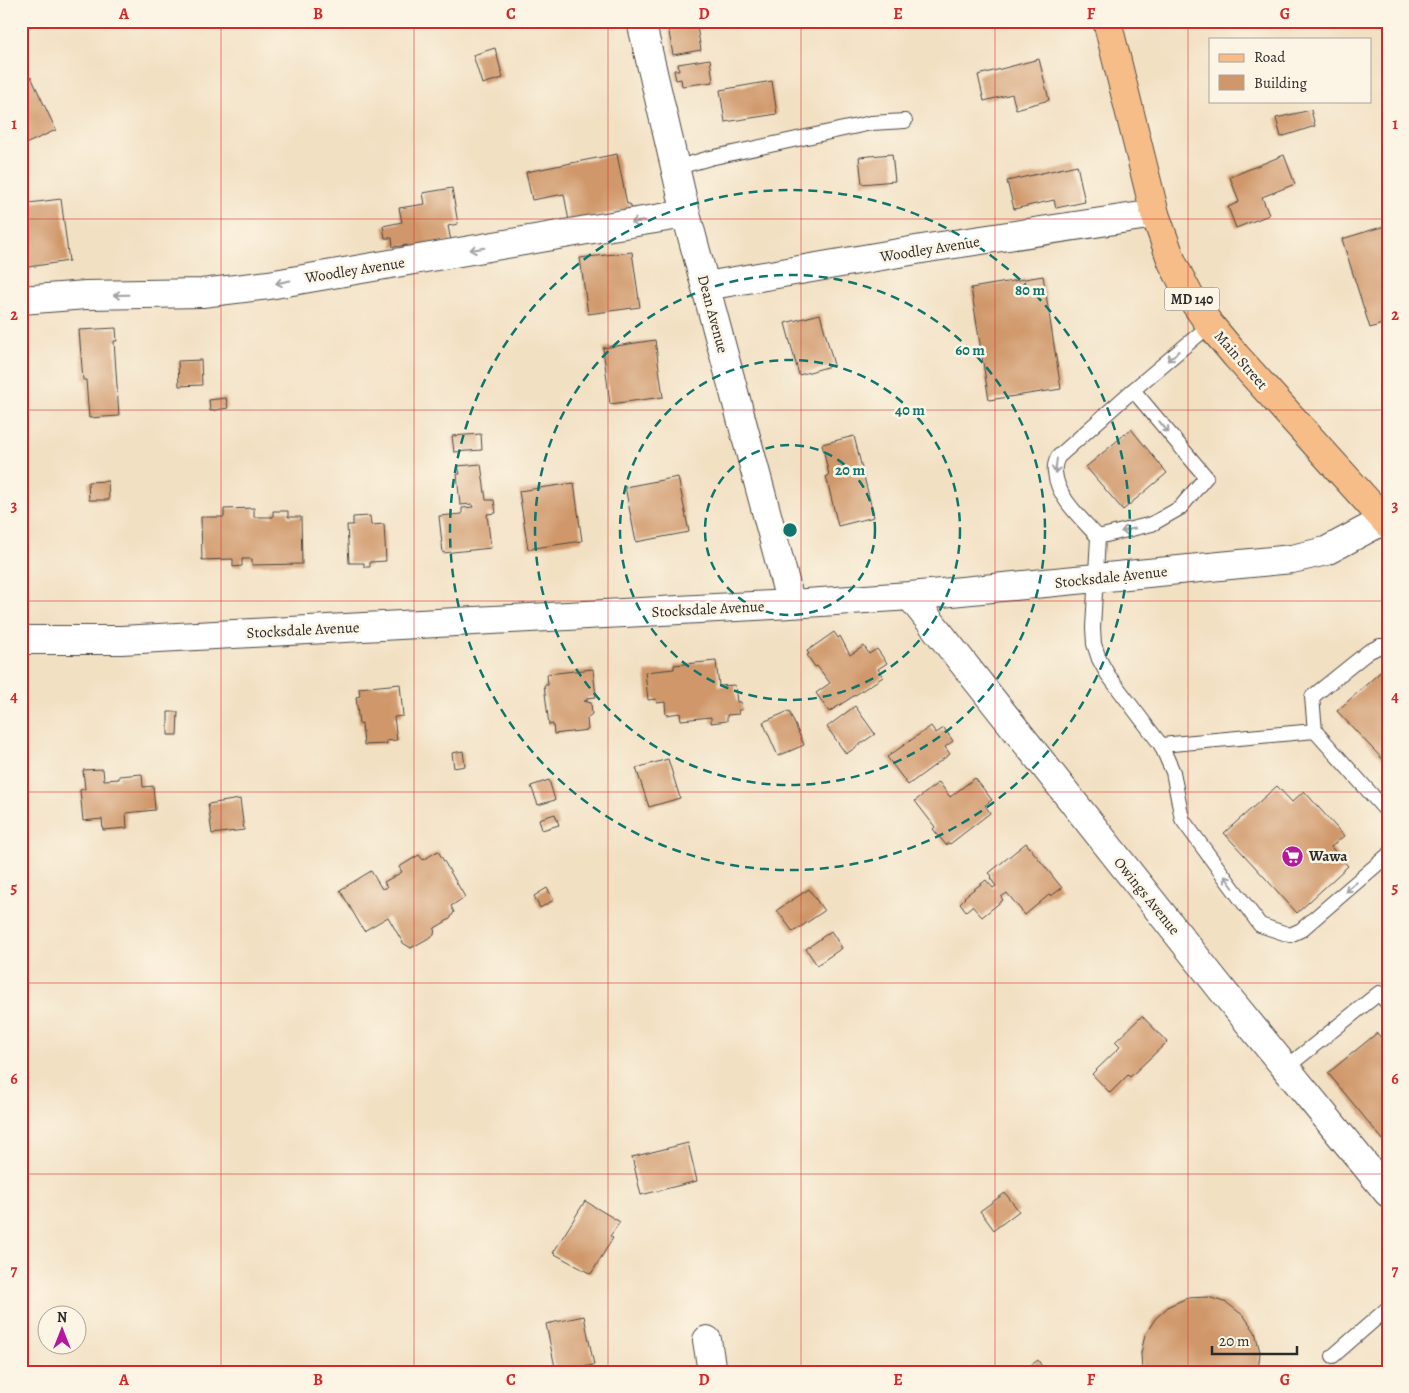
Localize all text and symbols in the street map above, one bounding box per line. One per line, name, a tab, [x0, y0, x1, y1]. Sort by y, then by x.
text: A	[118, 3, 130, 25]
text: B	[313, 3, 323, 25]
text: C	[506, 3, 516, 25]
text: D	[698, 3, 710, 25]
text: E	[893, 3, 903, 25]
text: F	[1087, 3, 1096, 25]
text: G	[1280, 3, 1290, 25]
legend	[1209, 38, 1372, 102]
text: Road	[1254, 47, 1286, 67]
text: Building	[1254, 73, 1307, 93]
text: 1	[11, 113, 17, 135]
text: 1	[1392, 113, 1398, 135]
one-way arrow	[630, 217, 646, 227]
street label: Woodley Avenue	[878, 231, 982, 267]
one-way arrow	[470, 245, 486, 255]
street label: Woodley Avenue	[303, 252, 407, 288]
street label: Dean Avenue	[693, 273, 733, 356]
one-way arrow	[275, 278, 291, 288]
text: 80 m	[1015, 280, 1045, 300]
road number: MD 140	[1164, 288, 1220, 310]
one-way arrow	[113, 290, 129, 299]
text: 2	[10, 304, 18, 326]
text: 2	[1391, 304, 1399, 326]
street label: Main Street	[1210, 326, 1272, 394]
text: 60 m	[955, 340, 985, 360]
one-way arrow	[1166, 351, 1179, 362]
text: 40 m	[895, 400, 925, 420]
one-way arrow	[1158, 420, 1169, 433]
one-way arrow	[1051, 457, 1061, 473]
text: 20 m	[835, 460, 865, 480]
text: 3	[11, 495, 18, 517]
text: 3	[1392, 495, 1399, 517]
centre of rings	[781, 521, 799, 539]
one-way arrow	[1120, 526, 1136, 535]
street label: Stocksdale Avenue	[1054, 561, 1169, 593]
street label: Stocksdale Avenue	[651, 596, 765, 622]
street label: Stocksdale Avenue	[246, 617, 360, 643]
text: 4	[10, 686, 18, 708]
text: 4	[1391, 686, 1399, 708]
supermarket icon: Wawa	[1281, 844, 1305, 868]
place label: Wawa	[1308, 846, 1348, 866]
street label: Owings Avenue	[1109, 853, 1185, 939]
one-way arrow	[1223, 876, 1234, 889]
text: 5	[11, 877, 18, 899]
text: 5	[1392, 877, 1399, 899]
one-way arrow	[1344, 881, 1357, 892]
text: 6	[10, 1068, 18, 1090]
text: 6	[1391, 1068, 1399, 1090]
text: 7	[11, 1260, 18, 1282]
text: 7	[1392, 1260, 1399, 1282]
north arrow	[38, 1306, 88, 1356]
text: N	[57, 1308, 67, 1327]
scale bar	[1212, 1323, 1296, 1355]
text: 20 m	[1219, 1331, 1250, 1351]
text: A	[118, 1369, 130, 1391]
text: B	[313, 1369, 323, 1391]
text: C	[506, 1369, 516, 1391]
text: D	[698, 1369, 710, 1391]
text: E	[893, 1369, 903, 1391]
text: F	[1087, 1369, 1096, 1391]
text: G	[1280, 1369, 1290, 1391]

